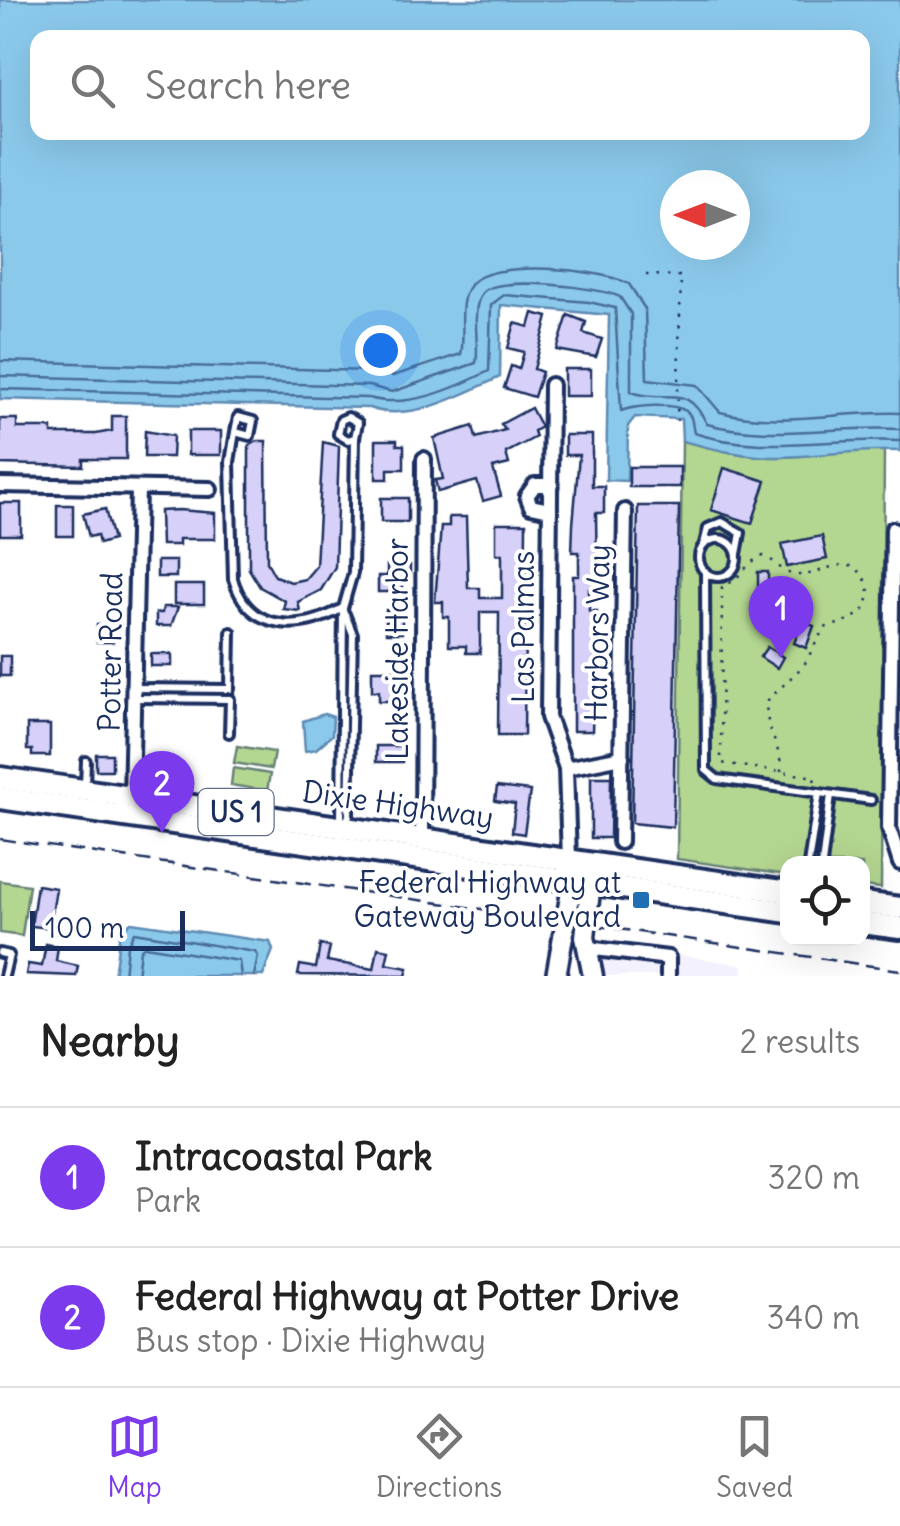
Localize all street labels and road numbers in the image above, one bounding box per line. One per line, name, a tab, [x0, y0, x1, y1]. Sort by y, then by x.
street label: Lakeside Harbor	[378, 538, 416, 760]
street label: Harbors Way	[576, 544, 618, 722]
street label: Las Palmas	[504, 551, 542, 703]
street label: Potter Road	[90, 572, 130, 732]
street label: Dixie Highway	[300, 772, 496, 836]
road number: US 1	[198, 789, 274, 835]

